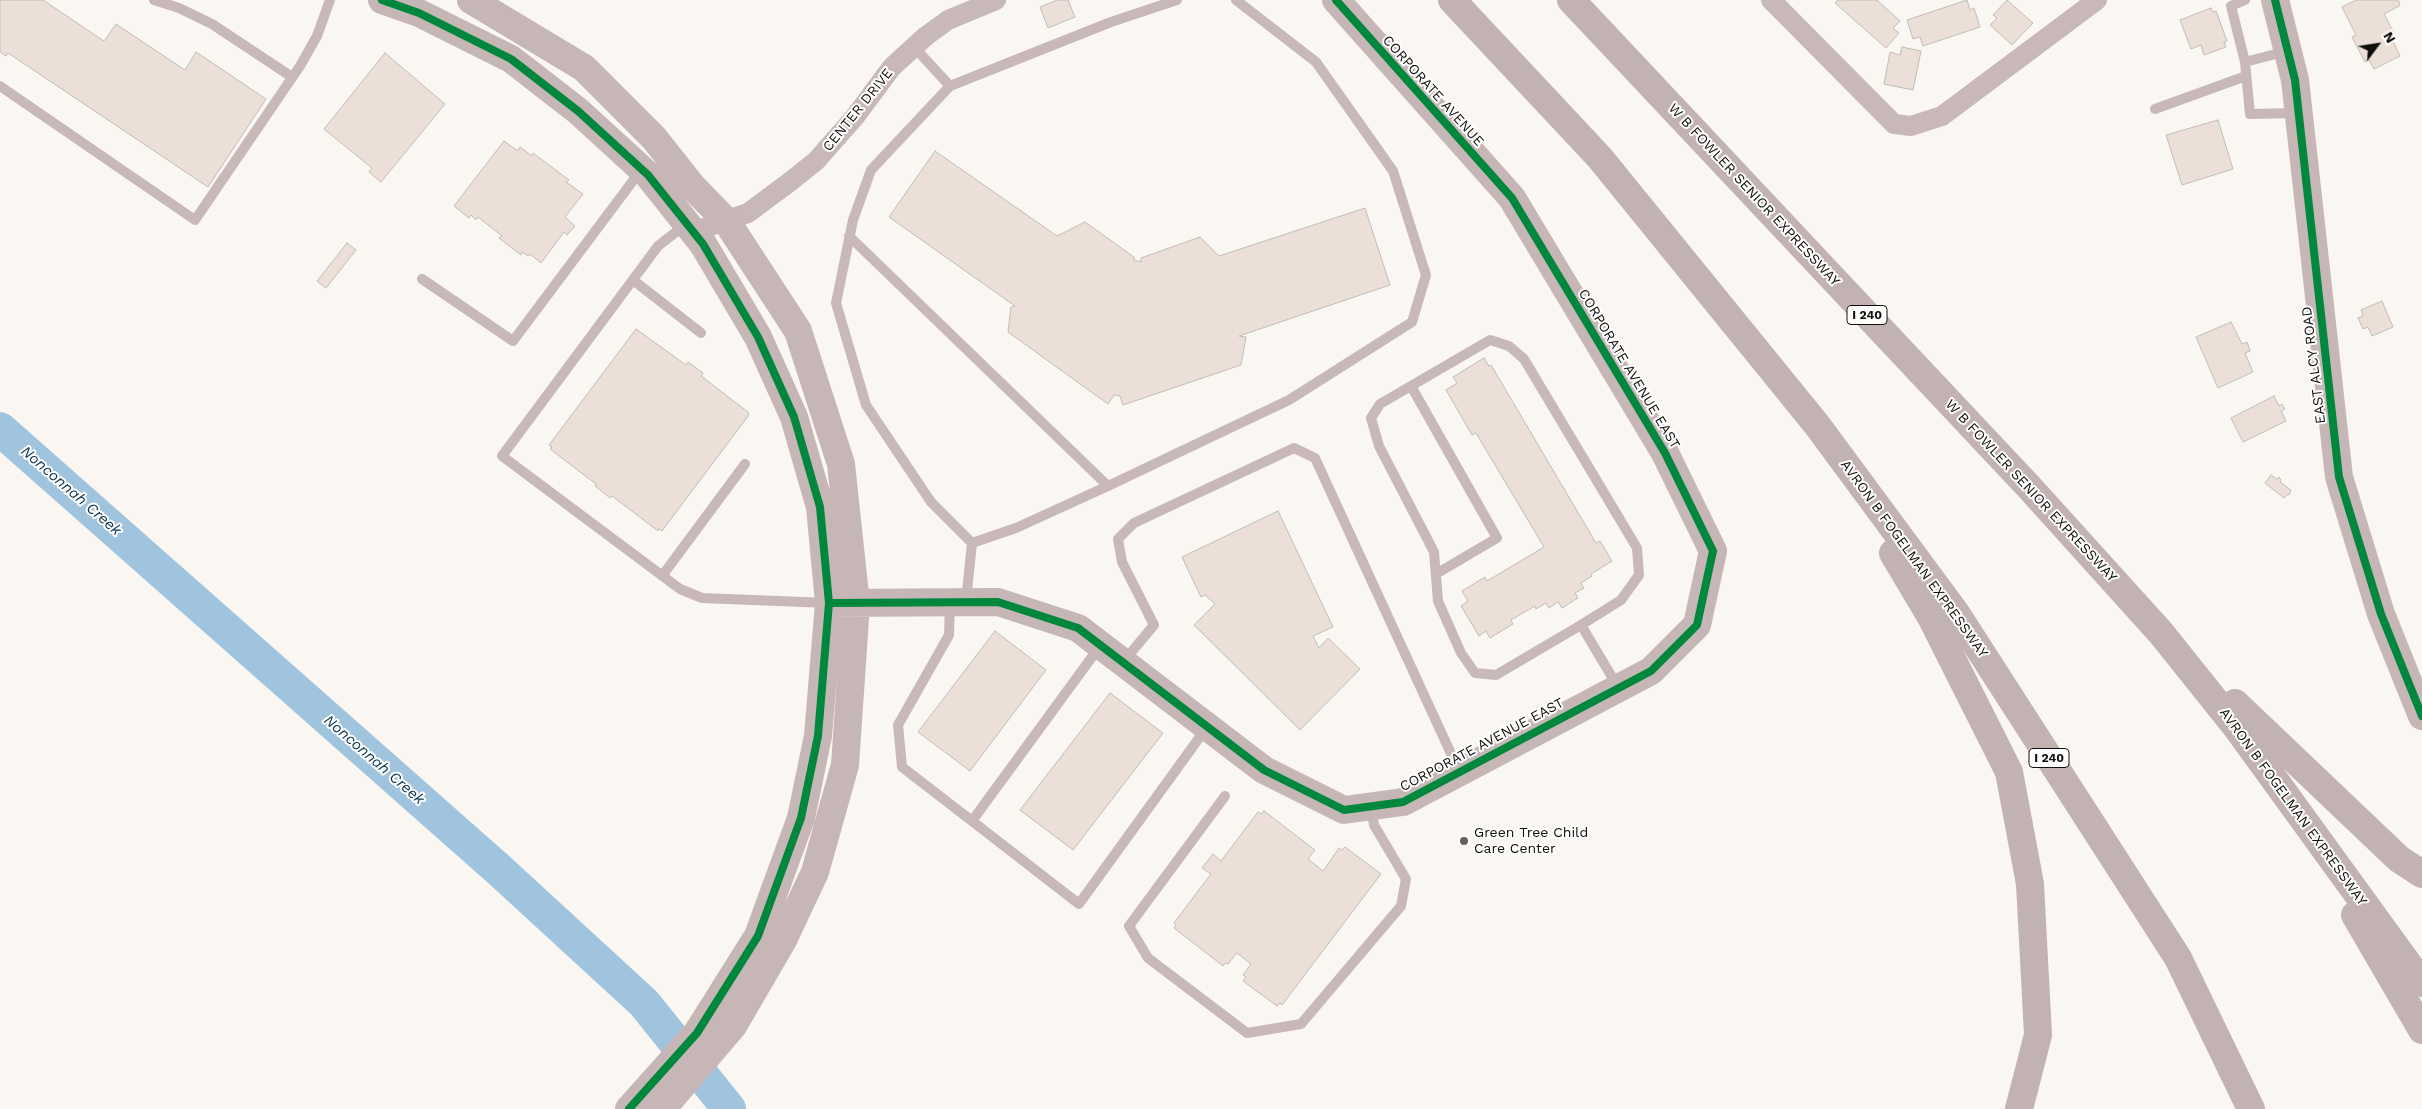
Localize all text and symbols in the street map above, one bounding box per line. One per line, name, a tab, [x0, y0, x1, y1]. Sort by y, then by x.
north arrow	[2352, 20, 2402, 70]
text: N	[2380, 29, 2399, 46]
street label: CORPORATE AVENUE	[1379, 32, 1487, 150]
street label: CENTER DRIVE	[819, 65, 897, 155]
street label: W B FOWLER SENIOR EXPRESSWAY	[1665, 100, 1843, 290]
street label: CORPORATE AVENUE EAST	[1575, 286, 1683, 452]
street label: EAST ALCY ROAD	[2298, 305, 2330, 425]
road number: I 240	[1847, 306, 1887, 324]
street label: W B FOWLER SENIOR EXPRESSWAY	[1942, 396, 2120, 586]
water label: Nonconnah Creek	[17, 442, 125, 540]
street label: AVRON B FOGELMAN EXPRESSWAY	[1837, 457, 1991, 661]
street label: CORPORATE AVENUE EAST	[1397, 695, 1567, 795]
street label: AVRON B FOGELMAN EXPRESSWAY	[2216, 705, 2370, 909]
water label: Nonconnah Creek	[320, 711, 428, 809]
road number: I 240	[2029, 748, 2069, 768]
place label: Green Tree Child Care Center	[1474, 825, 1588, 858]
marker: Green Tree Child Care Center	[1458, 835, 1470, 847]

